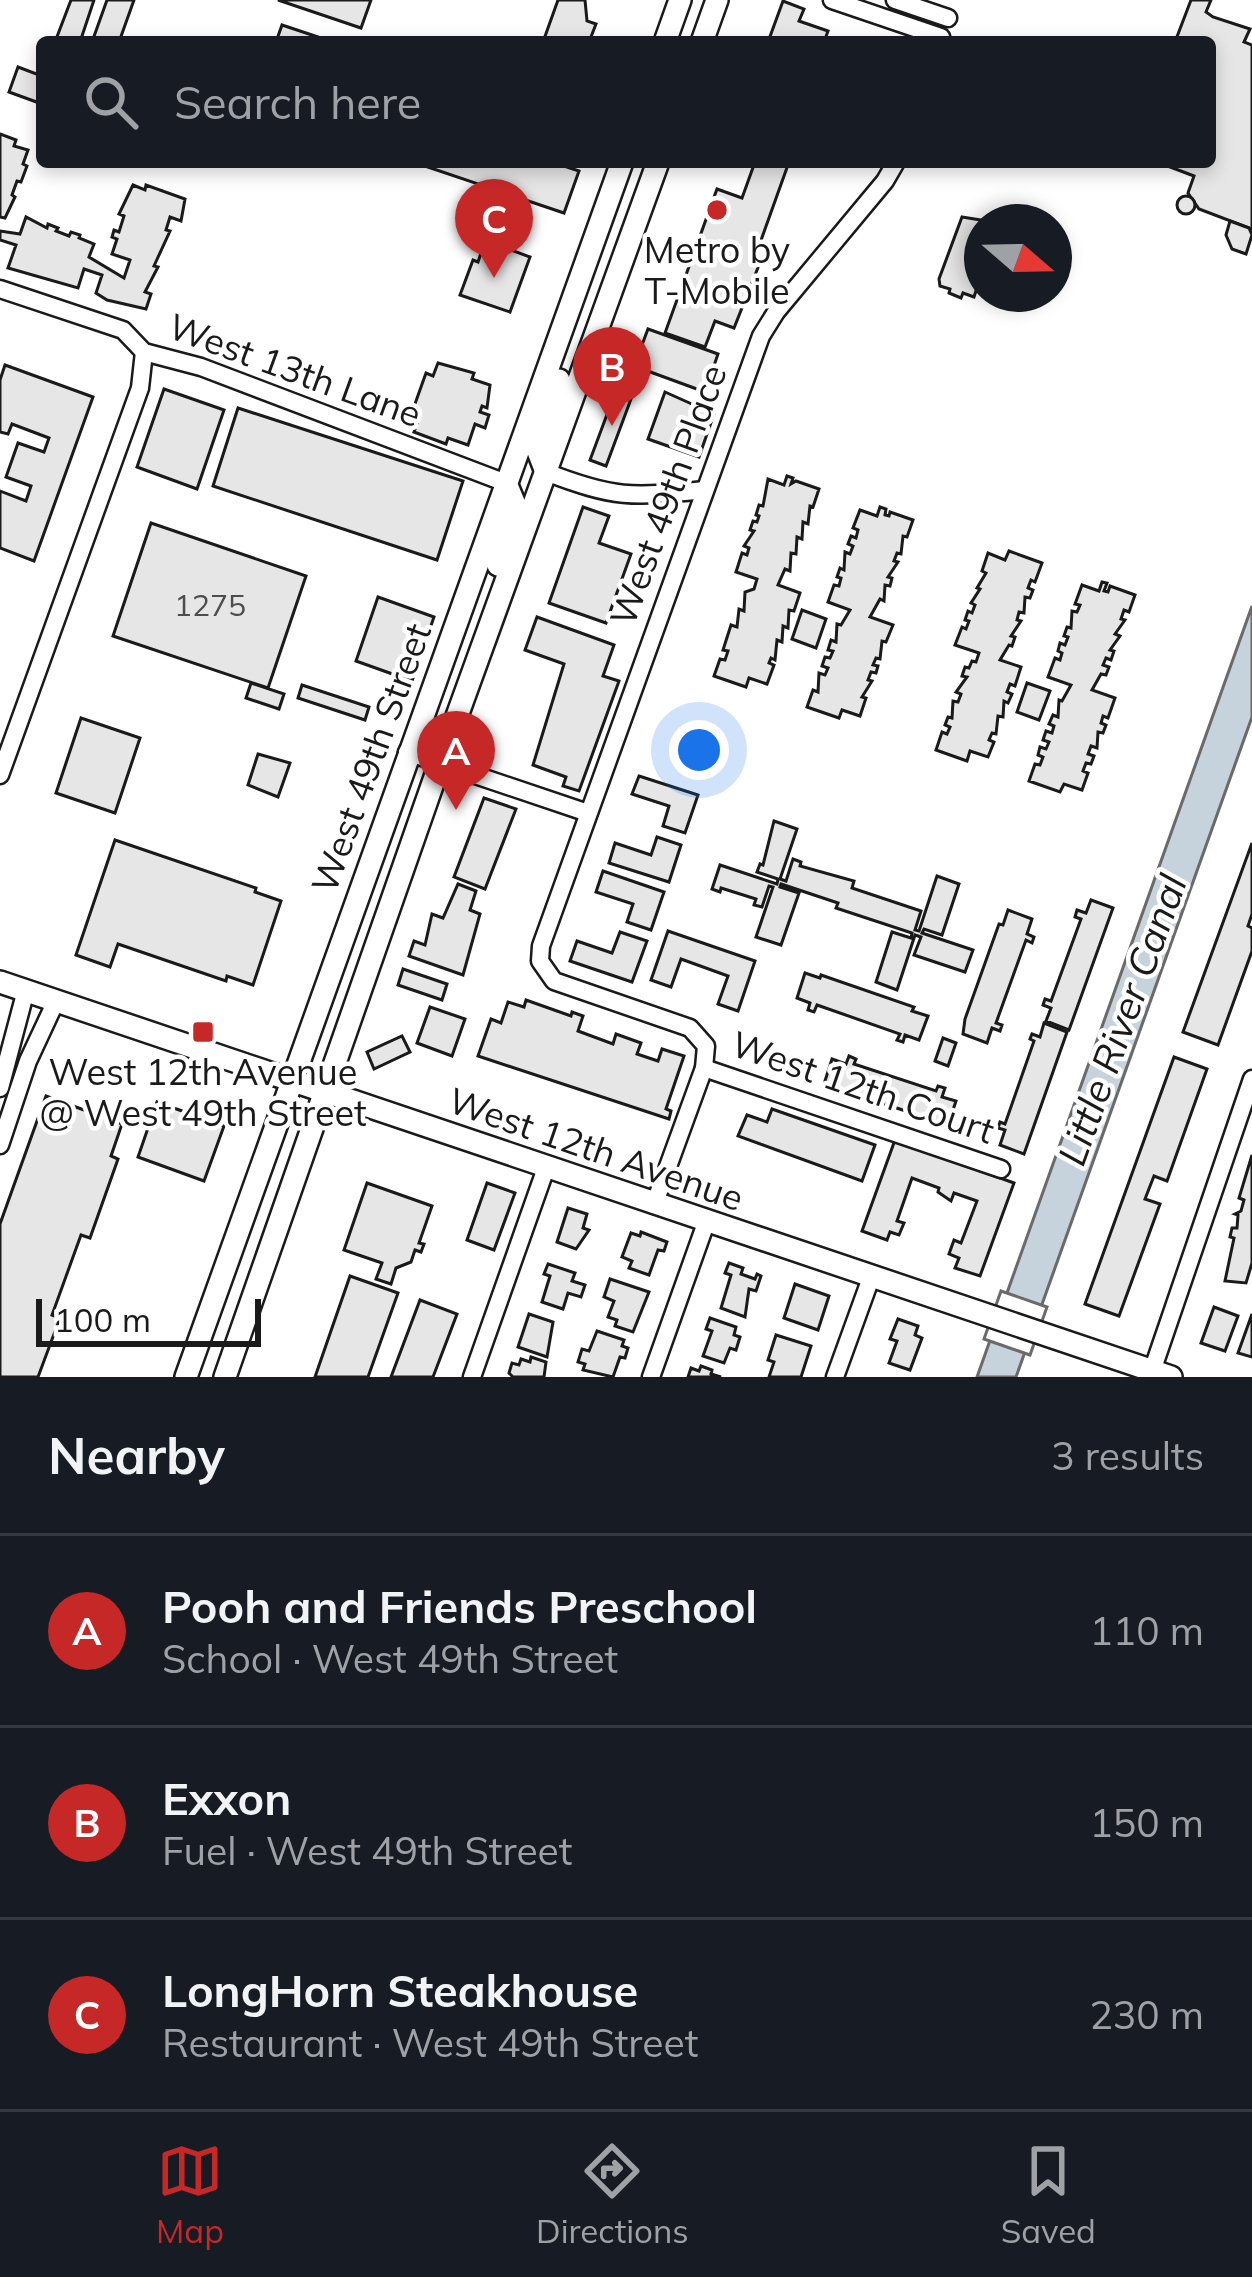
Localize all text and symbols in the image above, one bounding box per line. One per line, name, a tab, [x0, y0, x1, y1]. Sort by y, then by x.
search box	[36, 36, 1216, 168]
icon: search	[78, 69, 144, 135]
text: Search here	[174, 74, 421, 130]
pin: C	[455, 179, 533, 278]
marker: Metro by T-Mobile	[704, 197, 730, 223]
north arrow	[964, 204, 1072, 312]
place label: Metro by T-Mobile	[644, 227, 790, 313]
street label: West 13th Lane	[163, 303, 428, 436]
pin: B	[573, 327, 651, 426]
street label: West 49th Place	[600, 358, 736, 631]
house number: 1275	[174, 586, 246, 624]
street label: West 49th Street	[301, 617, 440, 899]
pin: A	[417, 711, 495, 810]
your location	[669, 720, 729, 780]
water label: Little River Canal	[1046, 867, 1197, 1172]
marker: West 12th Avenue @ West 49th Street	[190, 1019, 216, 1045]
street label: West 12th Court	[726, 1021, 1000, 1153]
place label: West 12th Avenue @ West 49th Street	[39, 1049, 367, 1135]
street label: West 12th Avenue	[443, 1077, 750, 1220]
scale bar	[36, 1293, 261, 1346]
text: 100 m	[54, 1299, 151, 1340]
text: Nearby	[48, 1423, 225, 1487]
text: 3 results	[1051, 1431, 1204, 1480]
text: Pooh and Friends Preschool	[162, 1578, 757, 1634]
text: A	[72, 1606, 102, 1655]
text: 110 m	[1089, 1606, 1204, 1655]
text: School · West 49th Street	[162, 1634, 618, 1683]
text: Exxon	[162, 1770, 291, 1826]
text: B	[74, 1798, 100, 1847]
text: 150 m	[1089, 1798, 1204, 1847]
text: Fuel · West 49th Street	[162, 1826, 572, 1875]
text: LongHorn Steakhouse	[162, 1962, 638, 2018]
text: C	[74, 1990, 100, 2039]
text: 230 m	[1089, 1990, 1204, 2039]
text: Restaurant · West 49th Street	[162, 2018, 698, 2067]
tab: Map	[156, 2138, 224, 2251]
tab: Directions	[536, 2138, 689, 2251]
tab: Saved	[1001, 2138, 1096, 2251]

